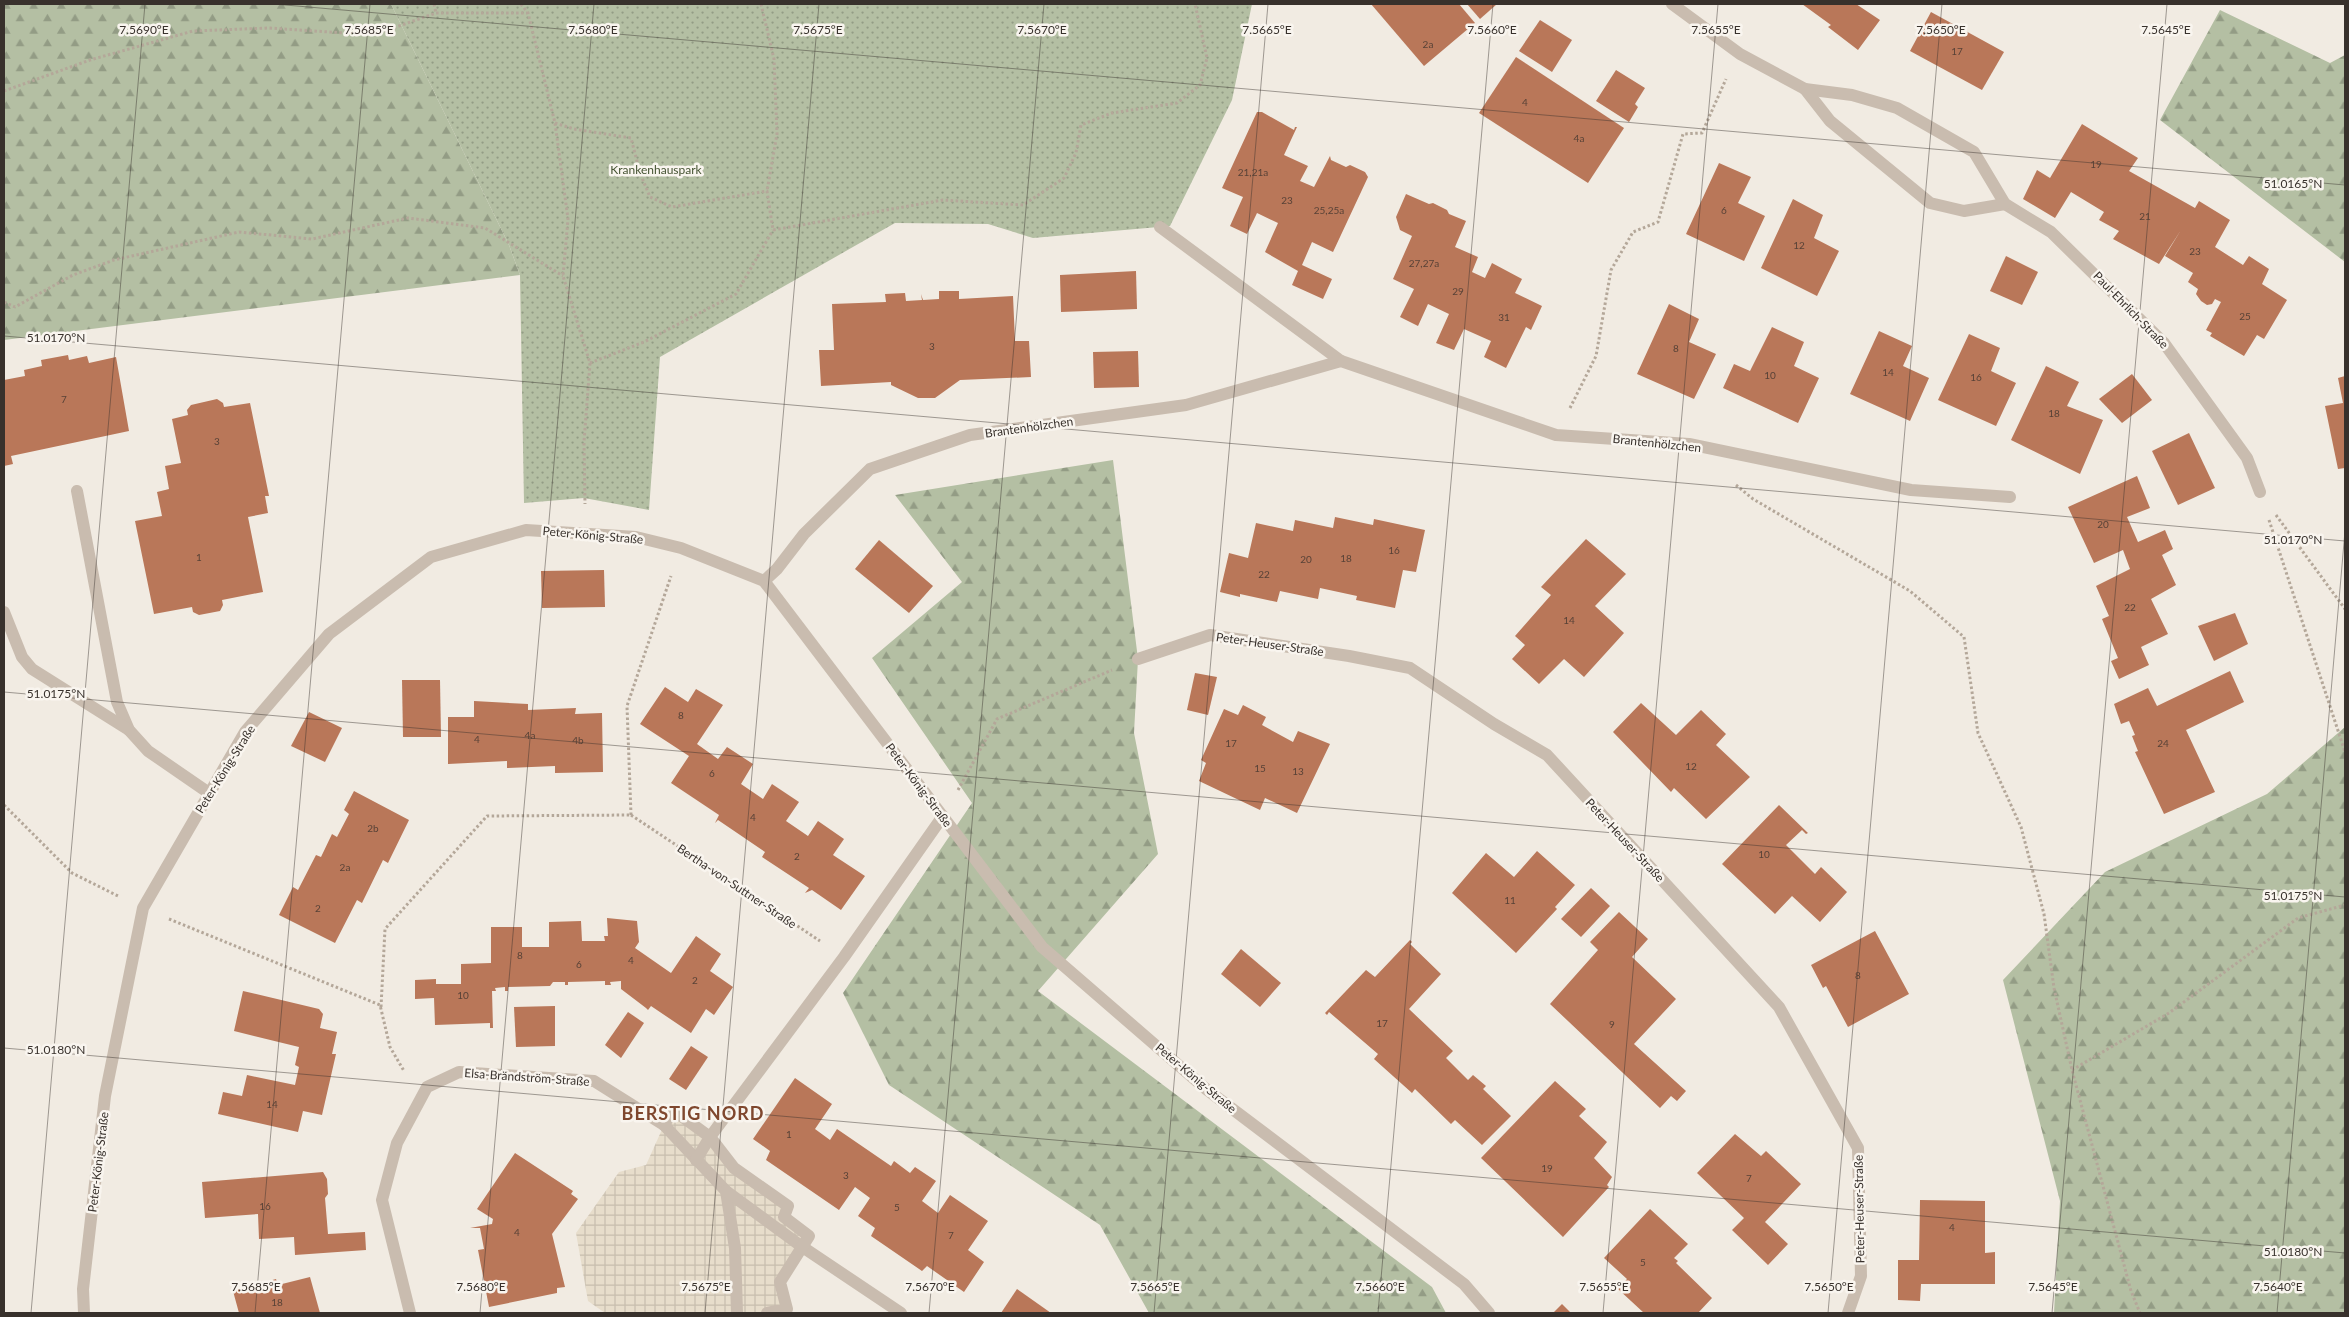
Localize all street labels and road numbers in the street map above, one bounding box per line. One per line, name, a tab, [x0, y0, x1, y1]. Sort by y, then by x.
street label: Paul-Ehrlich-Straße	[2090, 268, 2172, 352]
street label: Brantenhölzchen	[984, 413, 1074, 441]
street label: Brantenhölzchen	[1612, 431, 1702, 455]
street label: Peter-König-Straße	[542, 523, 644, 547]
street label: Peter-Heuser-Straße	[1215, 629, 1325, 659]
street label: Peter-König-Straße	[192, 722, 258, 816]
street label: Peter-König-Straße	[883, 740, 955, 830]
street label: Peter-Heuser-Straße	[1582, 795, 1668, 885]
street label: Bertha-von-Suttner-Straße	[674, 840, 800, 932]
street label: Peter-König-Straße	[1152, 1040, 1240, 1116]
street label: Elsa-Brändström-Straße	[464, 1065, 590, 1089]
street label: Peter-König-Straße	[84, 1111, 112, 1213]
street label: Peter-Heuser-Straße	[1851, 1155, 1867, 1263]

